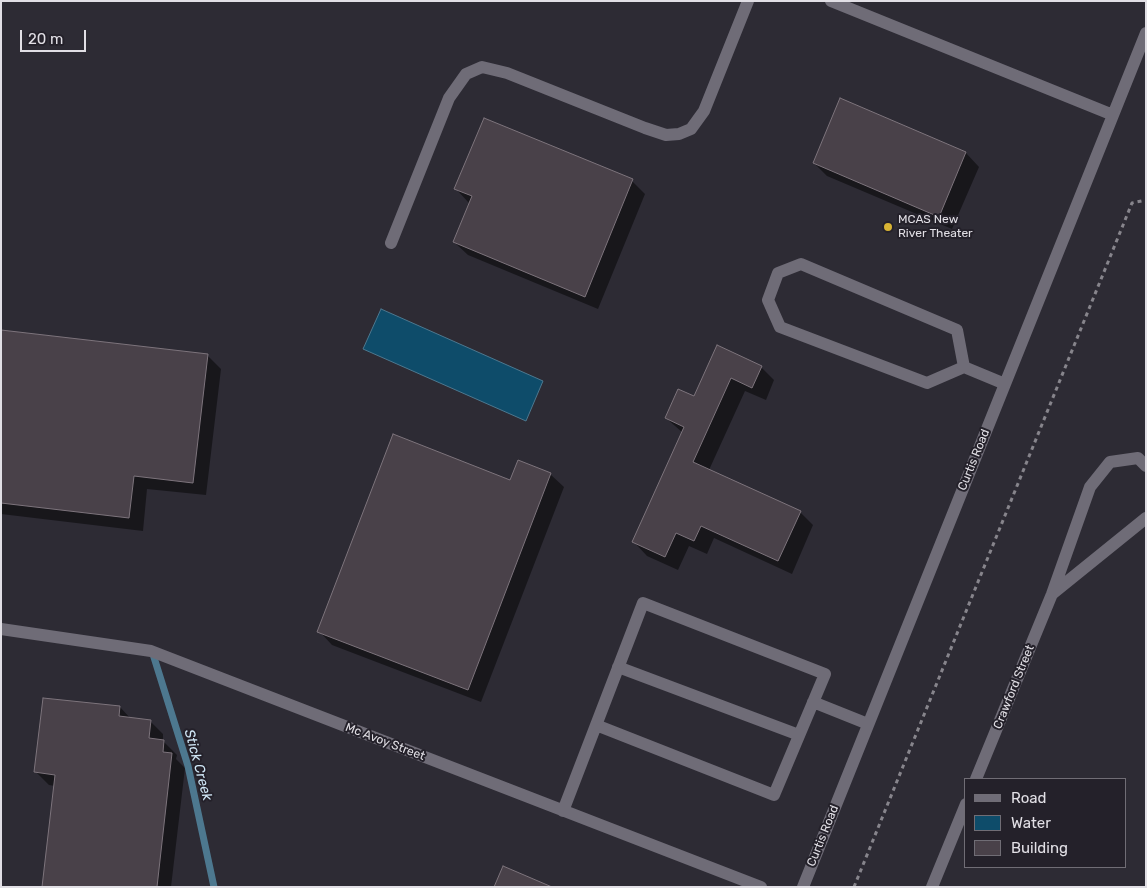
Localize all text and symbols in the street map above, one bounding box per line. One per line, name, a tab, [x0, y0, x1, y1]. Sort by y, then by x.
scale bar	[22, 20, 89, 52]
text: 20 m	[28, 30, 63, 48]
place label: MCAS New River Theater	[898, 213, 973, 241]
marker: MCAS New River Theater	[882, 221, 894, 233]
street label: Curtis Road	[955, 427, 993, 493]
street label: Crawford Street	[991, 643, 1037, 731]
street label: Mc Avoy Street	[343, 720, 427, 764]
water label: Stick Creek	[180, 727, 216, 803]
legend	[964, 778, 1127, 868]
text: Road	[1011, 789, 1047, 807]
street label: Curtis Road	[804, 803, 842, 869]
text: Water	[1011, 814, 1051, 832]
text: Building	[1011, 839, 1068, 857]

